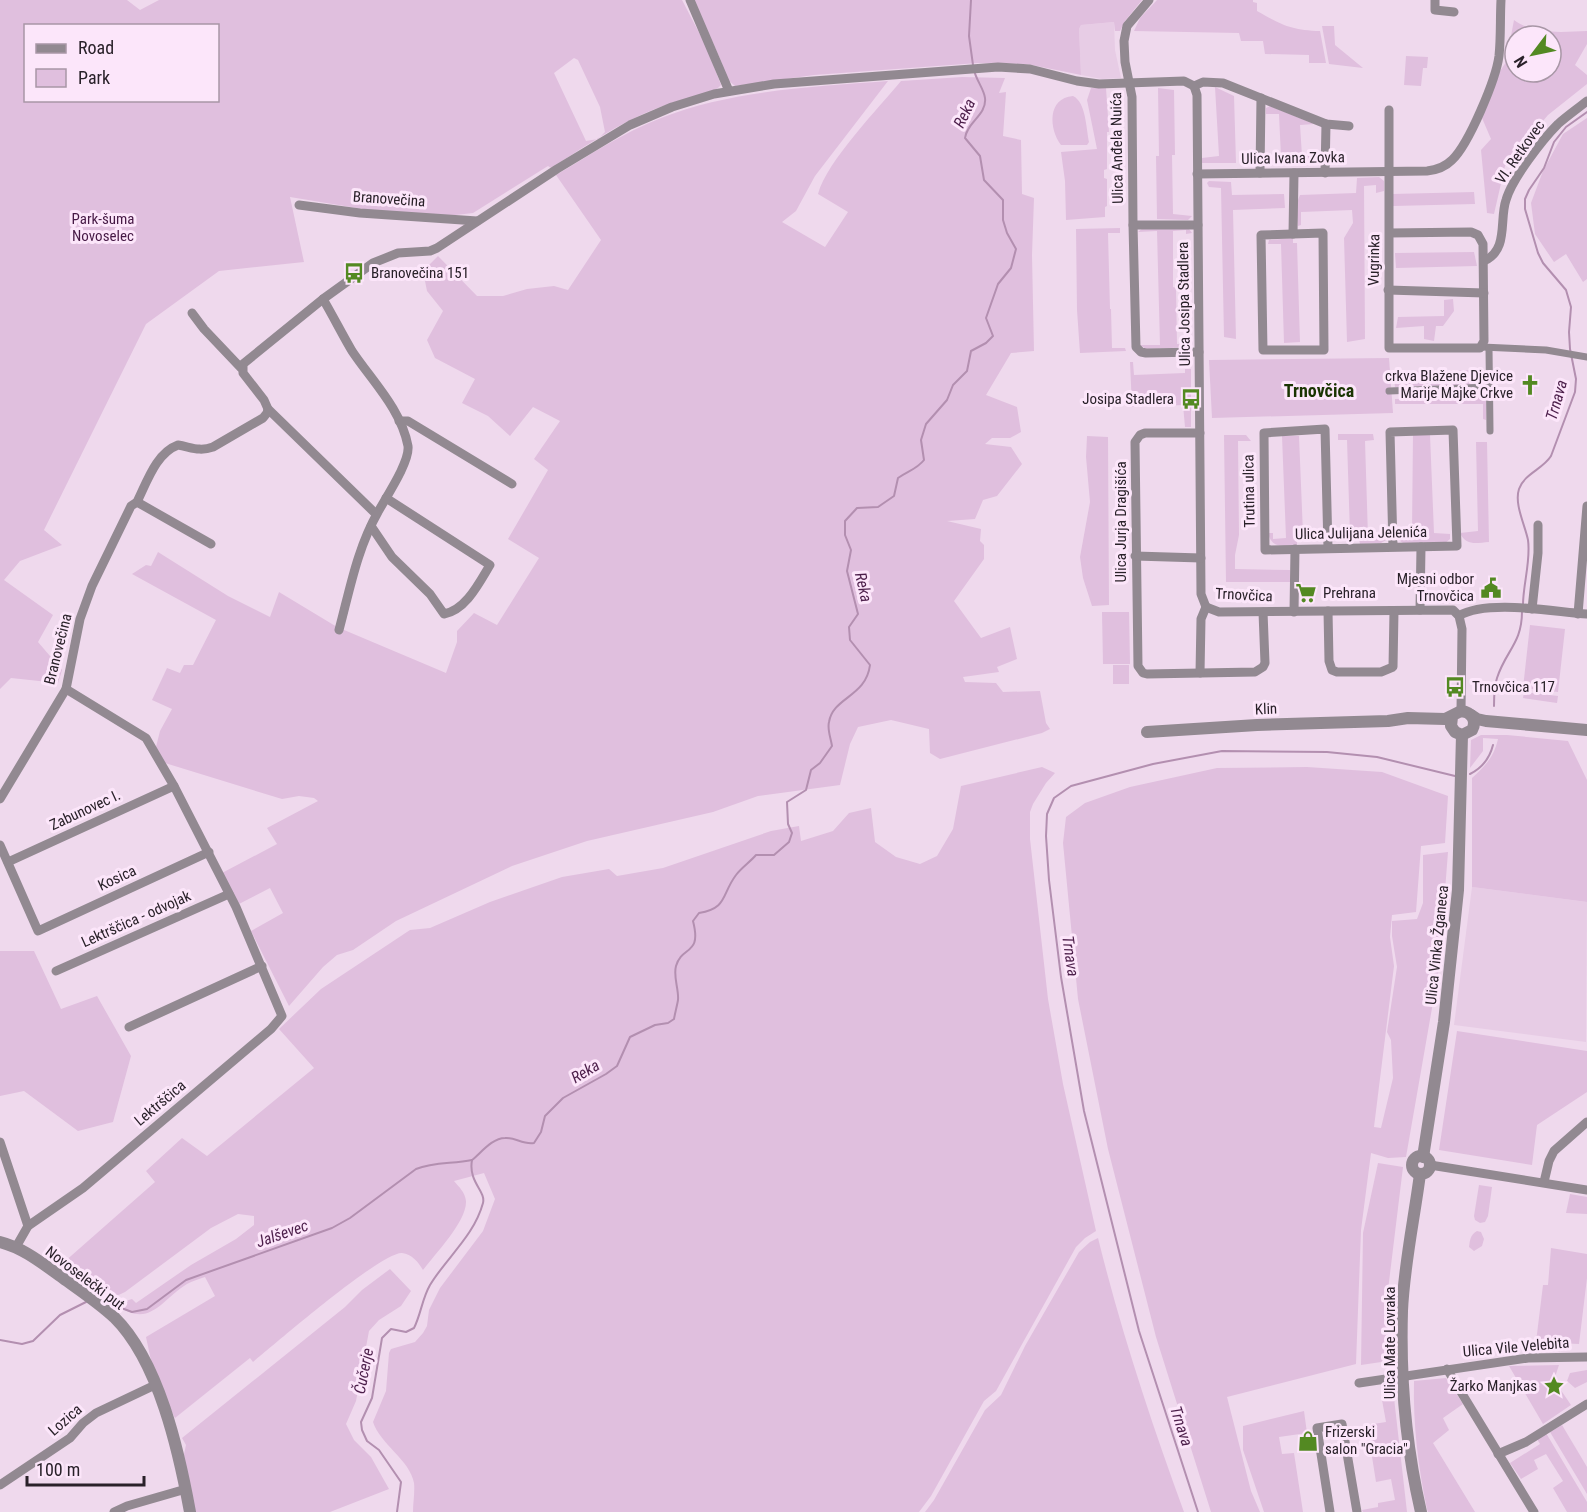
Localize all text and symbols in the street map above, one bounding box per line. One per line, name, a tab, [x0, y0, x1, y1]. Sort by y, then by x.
legend	[24, 24, 219, 102]
north arrow	[1503, 24, 1563, 84]
text: Road	[78, 37, 114, 58]
text: N	[1510, 52, 1531, 71]
text: Park	[78, 67, 110, 88]
street label: Ulica Anđela Nuića	[1107, 92, 1127, 204]
water label: Reka	[950, 96, 979, 131]
street label: VI. Retkovec	[1492, 117, 1548, 187]
street label: Ulica Ivana Zovka	[1241, 148, 1345, 168]
street label: Branovečina	[352, 187, 426, 211]
park label: Park-šuma Novoselec	[71, 210, 135, 245]
street label: Vugrinka	[1365, 234, 1383, 286]
street label: Ulica Josipa Stadlera	[1174, 241, 1194, 367]
bus stop icon: Branovečina 151	[342, 261, 366, 285]
place label: Branovečina 151	[371, 264, 469, 282]
place label: crkva Blažene Djevice Marije Majke Crkve	[1385, 367, 1513, 402]
church icon: crkva Blažene Djevice Marije Majke Crkve	[1518, 373, 1542, 397]
water label: Trnava	[1542, 378, 1571, 422]
district label: Trnovčica	[1284, 380, 1354, 401]
bus stop icon: Josipa Stadlera	[1179, 387, 1203, 411]
place label: Josipa Stadlera	[1082, 390, 1174, 408]
street label: Trutina ulica	[1239, 454, 1259, 528]
street label: Ulica Jurja Dragišića	[1112, 461, 1130, 583]
street label: Ulica Julijana Jelenića	[1295, 523, 1427, 543]
water label: Reka	[851, 570, 876, 604]
place label: Mjesni odbor Trnovčica	[1397, 570, 1474, 605]
public building icon: Mjesni odbor Trnovčica	[1479, 576, 1503, 600]
supermarket icon: Prehrana	[1294, 581, 1318, 605]
place label: Prehrana	[1323, 584, 1376, 602]
street label: Trnovčica	[1215, 585, 1273, 605]
street label: Branovečina	[40, 612, 76, 686]
bus stop icon: Trnovčica 117	[1443, 675, 1467, 699]
place label: Trnovčica 117	[1472, 678, 1555, 696]
street label: Klin	[1255, 700, 1277, 718]
street label: Zabunovec I.	[47, 786, 123, 834]
street label: Kosica	[95, 861, 139, 895]
street label: Ulica Vinka Žganeca	[1422, 884, 1452, 1006]
street label: Lektrščica - odvojak	[78, 887, 194, 951]
water label: Trnava	[1058, 934, 1083, 978]
water label: Reka	[568, 1056, 603, 1087]
street label: Lektrščica	[131, 1076, 189, 1130]
water label: Jalševec	[254, 1216, 311, 1251]
street label: Novoselečki put	[42, 1242, 128, 1314]
street label: Ulica Mate Lovraka	[1381, 1287, 1399, 1399]
street label: Ulica Vile Velebita	[1462, 1333, 1570, 1361]
water label: Čučerje	[349, 1346, 377, 1396]
place icon: Žarko Manjkas	[1542, 1374, 1566, 1398]
place label: Žarko Manjkas	[1450, 1377, 1537, 1395]
street label: Lozica	[44, 1401, 86, 1439]
water label: Trnava	[1166, 1404, 1197, 1449]
place label: Frizerski salon "Gracia"	[1325, 1423, 1408, 1458]
shop icon: Frizerski salon "Gracia"	[1296, 1429, 1320, 1453]
scale bar	[27, 1449, 144, 1487]
text: 100 m	[36, 1459, 80, 1480]

